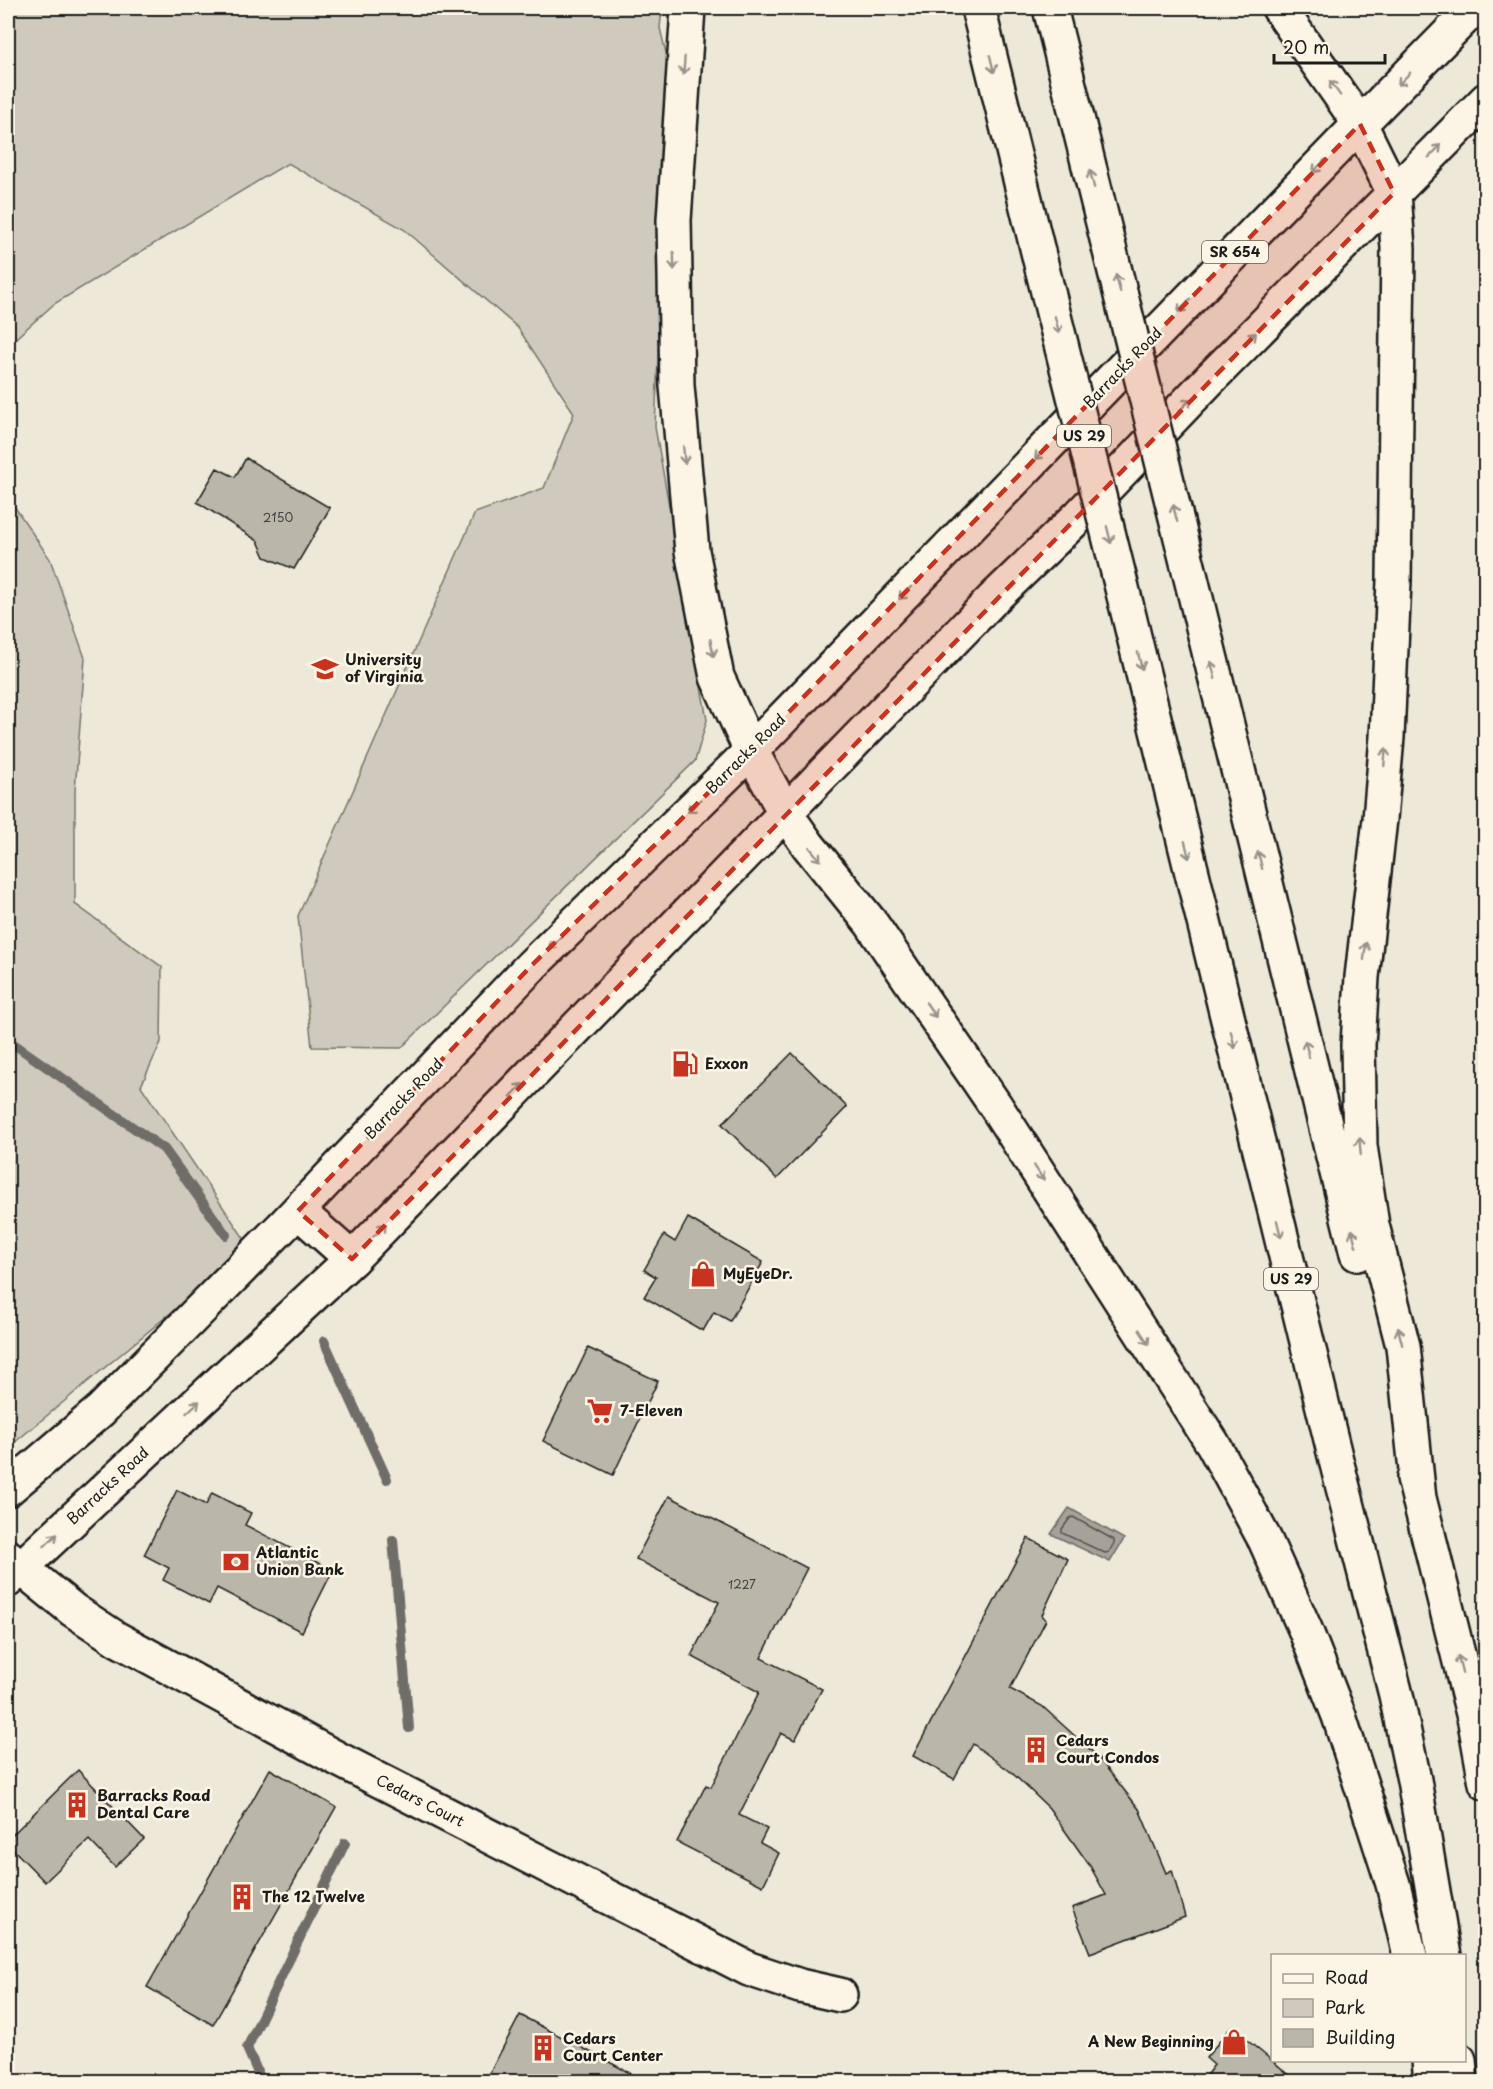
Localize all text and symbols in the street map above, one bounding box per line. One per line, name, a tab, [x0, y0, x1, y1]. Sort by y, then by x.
scale bar	[1274, 27, 1385, 65]
text: 20 m	[1283, 33, 1329, 60]
one-way arrow	[678, 55, 689, 75]
one-way arrow	[987, 55, 999, 74]
one-way arrow	[1397, 72, 1411, 87]
one-way arrow	[1329, 80, 1341, 96]
one-way arrow	[1428, 144, 1442, 159]
one-way arrow	[1312, 158, 1327, 173]
one-way arrow	[1085, 169, 1097, 188]
road number: SR 654	[1202, 241, 1268, 263]
one-way arrow	[669, 250, 680, 270]
one-way arrow	[1111, 274, 1123, 293]
one-way arrow	[1176, 298, 1191, 313]
one-way arrow	[1051, 315, 1063, 334]
street label: Barracks Road	[1077, 321, 1167, 413]
one-way arrow	[1242, 331, 1257, 346]
one-way arrow	[1177, 398, 1192, 413]
road number: US 29	[1057, 425, 1111, 447]
one-way arrow	[679, 445, 690, 465]
one-way arrow	[1033, 445, 1048, 460]
one-way arrow	[1168, 504, 1180, 523]
house number: 2150	[263, 508, 293, 526]
one-way arrow	[1104, 525, 1115, 544]
one-way arrow	[897, 585, 912, 600]
one-way arrow	[706, 638, 718, 657]
place label: University of Virginia	[345, 647, 425, 687]
one-way arrow	[1135, 651, 1147, 670]
school or university icon: University of Virginia	[310, 654, 340, 684]
one-way arrow	[1207, 661, 1219, 680]
street label: Barracks Road	[700, 708, 790, 798]
one-way arrow	[1380, 748, 1391, 768]
one-way arrow	[687, 799, 702, 814]
one-way arrow	[1181, 840, 1193, 859]
one-way arrow	[808, 846, 821, 862]
one-way arrow	[1254, 850, 1266, 869]
one-way arrow	[548, 936, 563, 950]
one-way arrow	[1360, 942, 1371, 962]
one-way arrow	[925, 1001, 937, 1018]
one-way arrow	[1227, 1030, 1239, 1049]
one-way arrow	[1300, 1040, 1312, 1059]
fuel station icon: Exxon	[670, 1049, 700, 1079]
place label: Exxon	[705, 1051, 749, 1074]
street label: Barracks Road	[358, 1052, 448, 1144]
one-way arrow	[509, 1083, 524, 1098]
one-way arrow	[1354, 1136, 1365, 1156]
one-way arrow	[1032, 1164, 1045, 1181]
one-way arrow	[1273, 1219, 1285, 1238]
one-way arrow	[373, 1222, 388, 1237]
one-way arrow	[1347, 1229, 1359, 1248]
shop icon: MyEyeDr.	[688, 1259, 718, 1289]
place label: MyEyeDr.	[723, 1261, 793, 1284]
road number: US 29	[1264, 1268, 1318, 1290]
one-way arrow	[1394, 1327, 1406, 1346]
one-way arrow	[1138, 1328, 1151, 1345]
supermarket icon: 7-Eleven	[585, 1396, 615, 1426]
place label: 7-Eleven	[620, 1398, 683, 1421]
one-way arrow	[185, 1400, 200, 1414]
street label: Barracks Road	[61, 1441, 153, 1529]
one-way arrow	[43, 1533, 58, 1547]
place label: Atlantic Union Bank	[255, 1540, 344, 1580]
bank icon: Atlantic Union Bank	[221, 1547, 251, 1577]
house number: 1227	[728, 1575, 756, 1593]
one-way arrow	[1454, 1655, 1466, 1674]
place label: Cedars Court Condos	[1056, 1728, 1159, 1768]
building icon: Cedars Court Condos	[1021, 1735, 1051, 1765]
street label: Cedars Court	[372, 1768, 469, 1832]
place label: Barracks Road Dental Care	[97, 1783, 210, 1823]
building icon: Barracks Road Dental Care	[62, 1790, 92, 1820]
building icon: The 12 Twelve	[227, 1882, 257, 1912]
place label: The 12 Twelve	[262, 1884, 365, 1907]
legend	[1271, 1954, 1466, 2062]
text: Road	[1325, 1963, 1369, 1990]
text: Park	[1325, 1993, 1365, 2020]
text: Building	[1325, 2023, 1395, 2050]
place label: Cedars Court Center	[563, 2026, 663, 2066]
shop icon: A New Beginning	[1219, 2027, 1249, 2057]
place label: A New Beginning	[1087, 2029, 1214, 2052]
building icon: Cedars Court Center	[528, 2033, 558, 2063]

